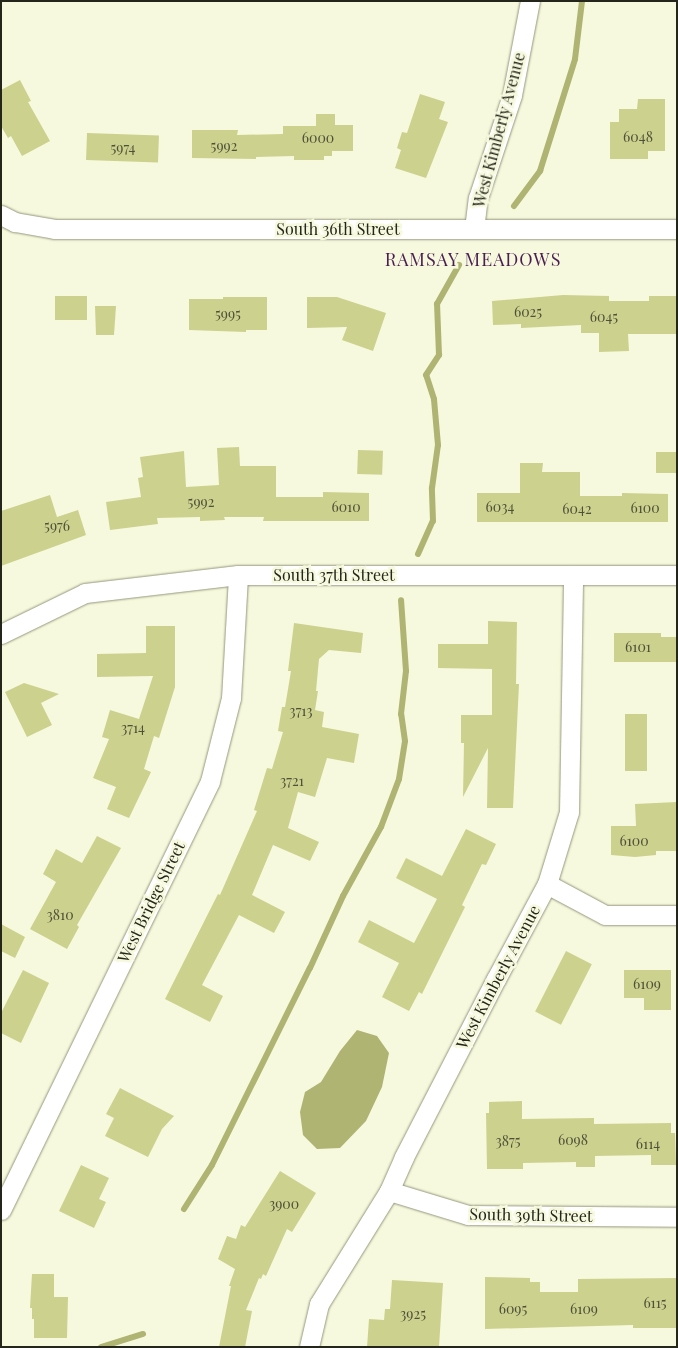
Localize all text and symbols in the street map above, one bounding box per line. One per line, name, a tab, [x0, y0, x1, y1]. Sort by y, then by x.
street label: West Kimberly Avenue	[469, 50, 529, 210]
house number: 6048	[623, 129, 653, 145]
house number: 6000	[302, 130, 334, 146]
house number: 5992	[211, 138, 237, 154]
house number: 5974	[110, 140, 136, 156]
street label: South 36th Street	[276, 219, 400, 239]
district label: RAMSAY MEADOWS	[383, 248, 563, 270]
house number: 6025	[514, 304, 542, 320]
house number: 5995	[215, 306, 241, 322]
house number: 6045	[590, 309, 618, 325]
house number: 5992	[188, 494, 214, 510]
house number: 6010	[331, 499, 361, 515]
house number: 6034	[486, 499, 514, 515]
house number: 6100	[630, 500, 660, 516]
house number: 6042	[562, 501, 592, 517]
house number: 5976	[44, 518, 70, 534]
street label: South 37th Street	[273, 565, 395, 585]
house number: 6101	[625, 639, 651, 655]
house number: 3713	[289, 703, 313, 719]
house number: 3714	[121, 720, 145, 736]
house number: 3721	[280, 773, 304, 789]
house number: 6100	[619, 833, 649, 849]
street label: West Bridge Street	[113, 838, 189, 966]
street label: West Kimberly Avenue	[452, 901, 544, 1053]
house number: 3810	[46, 907, 74, 923]
house number: 6109	[633, 976, 661, 992]
house number: 6098	[558, 1132, 588, 1148]
house number: 3875	[495, 1133, 521, 1149]
house number: 6114	[636, 1136, 660, 1152]
house number: 3900	[269, 1196, 299, 1212]
street label: South 39th Street	[469, 1204, 593, 1226]
house number: 6115	[643, 1295, 667, 1311]
house number: 6095	[499, 1301, 527, 1317]
house number: 6109	[570, 1301, 598, 1317]
house number: 3925	[400, 1306, 426, 1322]

